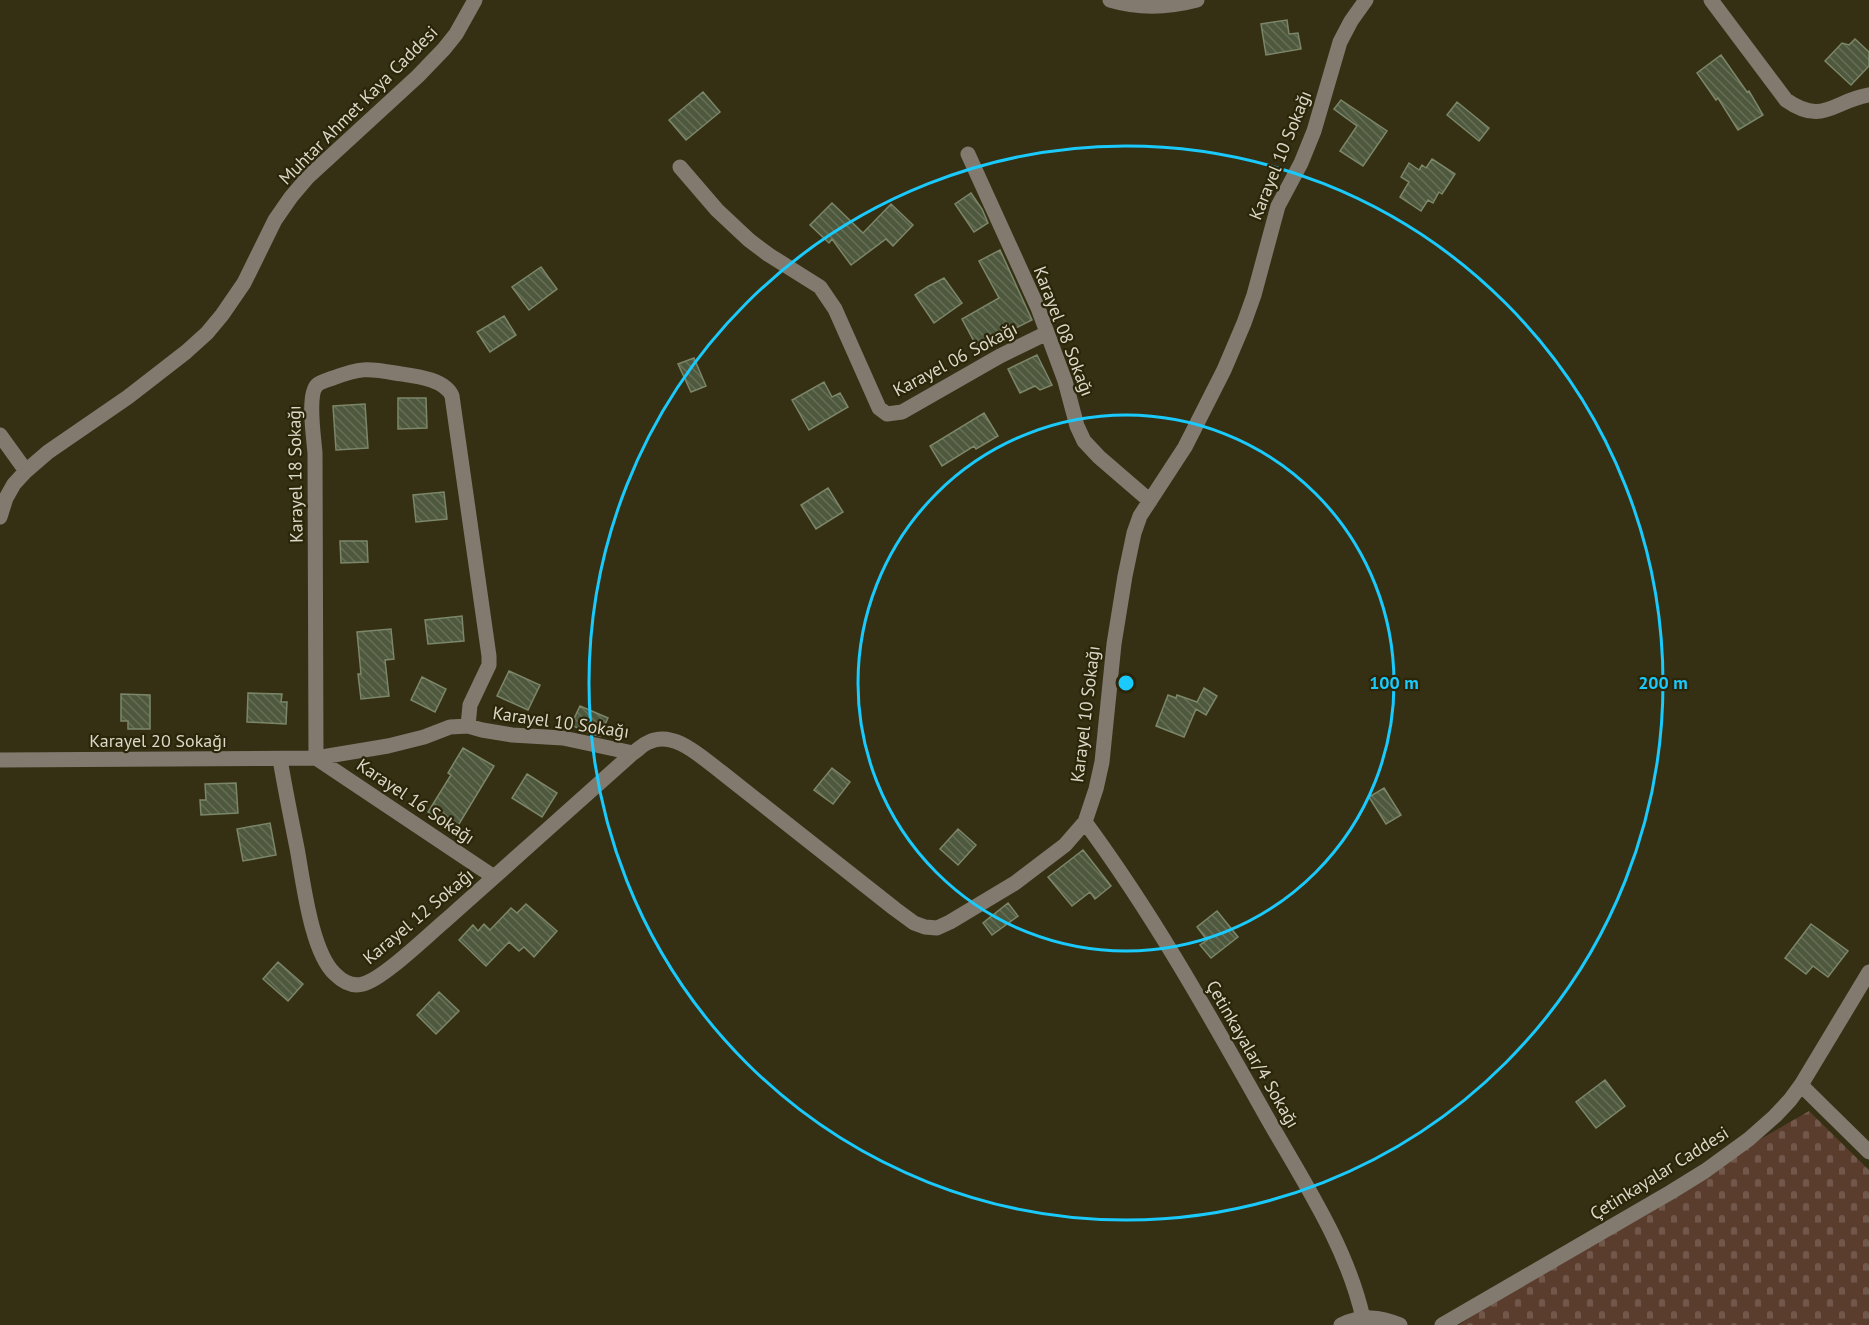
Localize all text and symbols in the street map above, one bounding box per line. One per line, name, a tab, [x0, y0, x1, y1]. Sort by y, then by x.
street label: Muhtar Ahmet Kaya Caddesi	[274, 21, 442, 189]
street label: Karayel 10 Sokağı	[1244, 87, 1316, 223]
street label: Karayel 08 Sokağı	[1029, 263, 1099, 399]
street label: Karayel 06 Sokağı	[889, 317, 1021, 401]
street label: Karayel 18 Sokağı	[282, 405, 308, 543]
street label: Karayel 10 Sokağı	[1065, 644, 1105, 784]
text: 100 m	[1369, 671, 1419, 694]
text: 200 m	[1638, 671, 1688, 694]
centre of rings	[1116, 673, 1136, 693]
street label: Karayel 10 Sokağı	[491, 701, 631, 743]
street label: Karayel 20 Sokağı	[89, 729, 227, 752]
street label: Karayel 16 Sokağı	[353, 753, 479, 849]
street label: Karayel 12 Sokağı	[358, 863, 478, 969]
street label: Çetinkayalar/4 Sokağı	[1201, 976, 1305, 1132]
street label: Çetinkayalar Caddesi	[1585, 1121, 1733, 1225]

